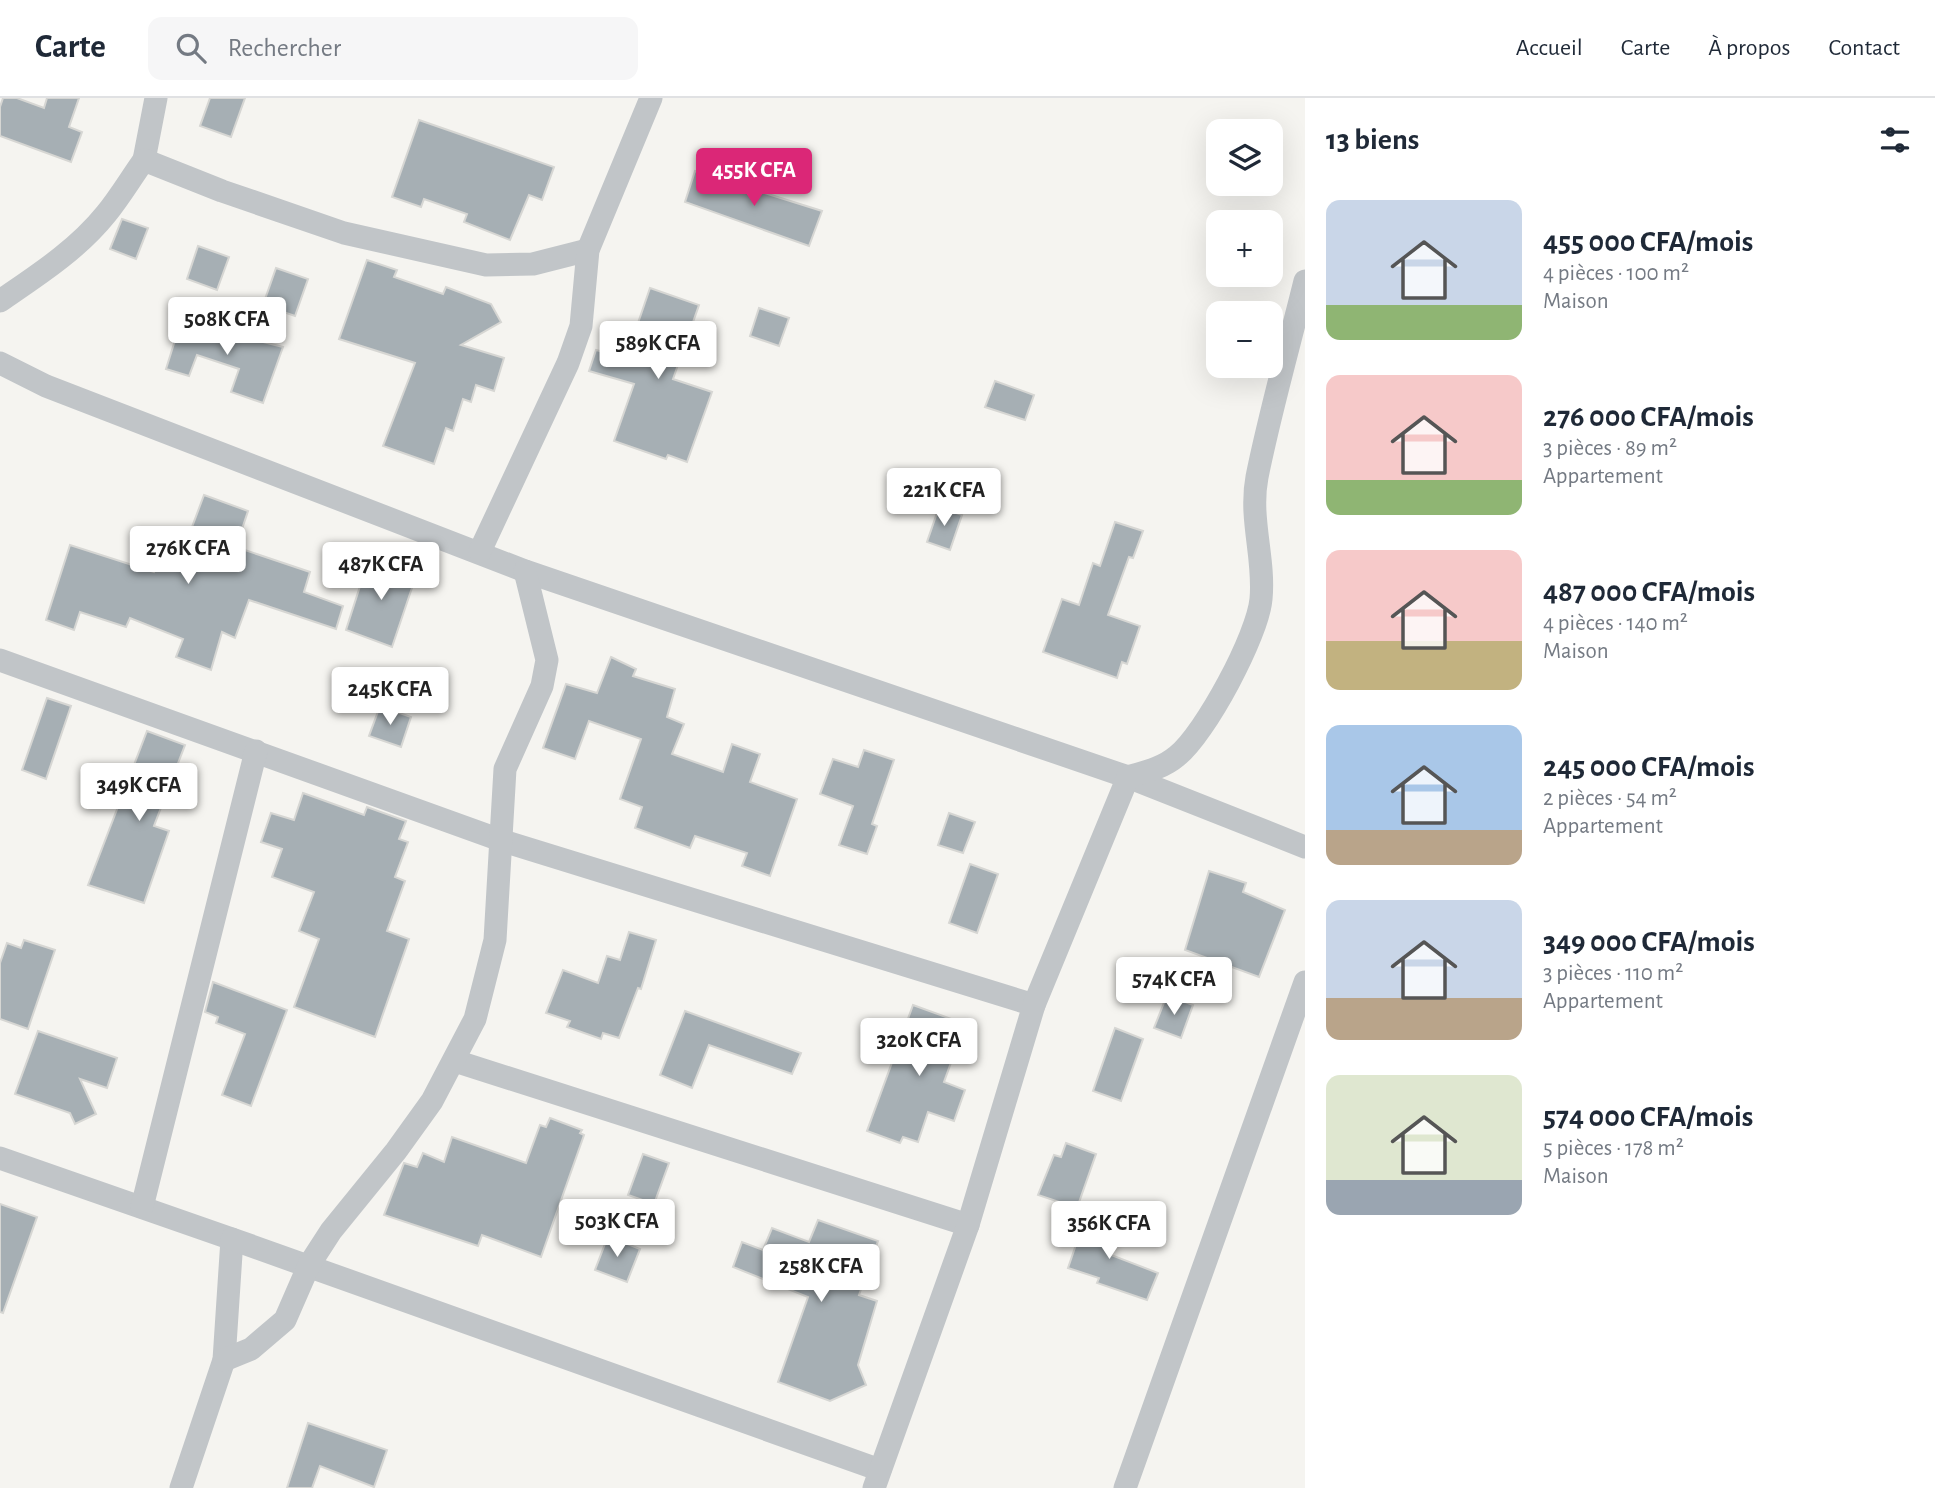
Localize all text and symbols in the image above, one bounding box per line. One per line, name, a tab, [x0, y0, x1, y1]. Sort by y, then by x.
search box	[148, 17, 638, 80]
icon: search	[172, 29, 210, 67]
text: Carte	[35, 31, 106, 64]
text: Rechercher	[228, 35, 341, 61]
text: Accueil	[1516, 36, 1583, 60]
text: Carte	[1621, 36, 1670, 60]
text: À propos	[1708, 36, 1790, 60]
text: Contact	[1828, 36, 1900, 60]
map controls	[1206, 119, 1283, 378]
button: layers	[1206, 119, 1283, 196]
icon: filters	[1876, 121, 1914, 159]
text: 13 biens	[1326, 125, 1419, 155]
pin: 455K CFA	[682, 148, 826, 208]
text: 455K CFA	[712, 159, 796, 182]
button: +	[1206, 210, 1283, 287]
text: 455 000 CFA/mois	[1543, 227, 1753, 257]
icon: home	[1382, 228, 1466, 312]
text: 4 pièces · 100 m²	[1543, 262, 1689, 285]
text: Maison	[1543, 290, 1609, 313]
pin: 508K CFA	[155, 298, 299, 357]
button: −	[1206, 301, 1283, 378]
text: 508K CFA	[184, 308, 270, 331]
pin: 589K CFA	[586, 322, 730, 381]
text: 589K CFA	[616, 332, 700, 355]
text: 276 000 CFA/mois	[1543, 402, 1754, 432]
icon: home	[1382, 403, 1466, 487]
text: 3 pièces · 89 m²	[1543, 437, 1677, 460]
text: Appartement	[1543, 465, 1663, 488]
pin: 221K CFA	[872, 468, 1016, 528]
text: 221K CFA	[903, 479, 985, 502]
pin: 276K CFA	[116, 526, 260, 586]
text: 276K CFA	[146, 537, 230, 560]
pin: 487K CFA	[309, 542, 453, 602]
text: 487K CFA	[338, 553, 424, 576]
text: 487 000 CFA/mois	[1543, 577, 1755, 607]
icon: home	[1382, 578, 1466, 662]
text: 4 pièces · 140 m²	[1543, 612, 1688, 635]
text: Maison	[1543, 640, 1609, 663]
pin: 245K CFA	[318, 668, 462, 727]
text: 245K CFA	[348, 678, 432, 701]
text: 245 000 CFA/mois	[1543, 752, 1754, 782]
icon: home	[1382, 753, 1466, 837]
pin: 349K CFA	[67, 764, 211, 823]
text: 349K CFA	[96, 774, 182, 797]
text: 2 pièces · 54 m²	[1543, 787, 1677, 810]
text: Appartement	[1543, 815, 1663, 838]
text: 349 000 CFA/mois	[1543, 927, 1755, 957]
icon: home	[1382, 928, 1466, 1012]
pin: 574K CFA	[1102, 958, 1246, 1017]
text: 3 pièces · 110 m²	[1543, 962, 1683, 985]
text: 574K CFA	[1132, 968, 1216, 991]
text: Appartement	[1543, 990, 1663, 1013]
pin: 320K CFA	[847, 1018, 991, 1078]
text: 320K CFA	[876, 1029, 962, 1052]
text: 574 000 CFA/mois	[1543, 1102, 1753, 1132]
icon: home	[1382, 1103, 1466, 1187]
text: 5 pièces · 178 m²	[1543, 1137, 1684, 1160]
text: Maison	[1543, 1165, 1609, 1188]
pin: 503K CFA	[545, 1200, 689, 1259]
pin: 356K CFA	[1037, 1202, 1181, 1261]
text: 503K CFA	[575, 1210, 659, 1233]
text: 356K CFA	[1067, 1212, 1151, 1235]
pin: 258K CFA	[749, 1244, 893, 1304]
text: 258K CFA	[779, 1255, 863, 1278]

